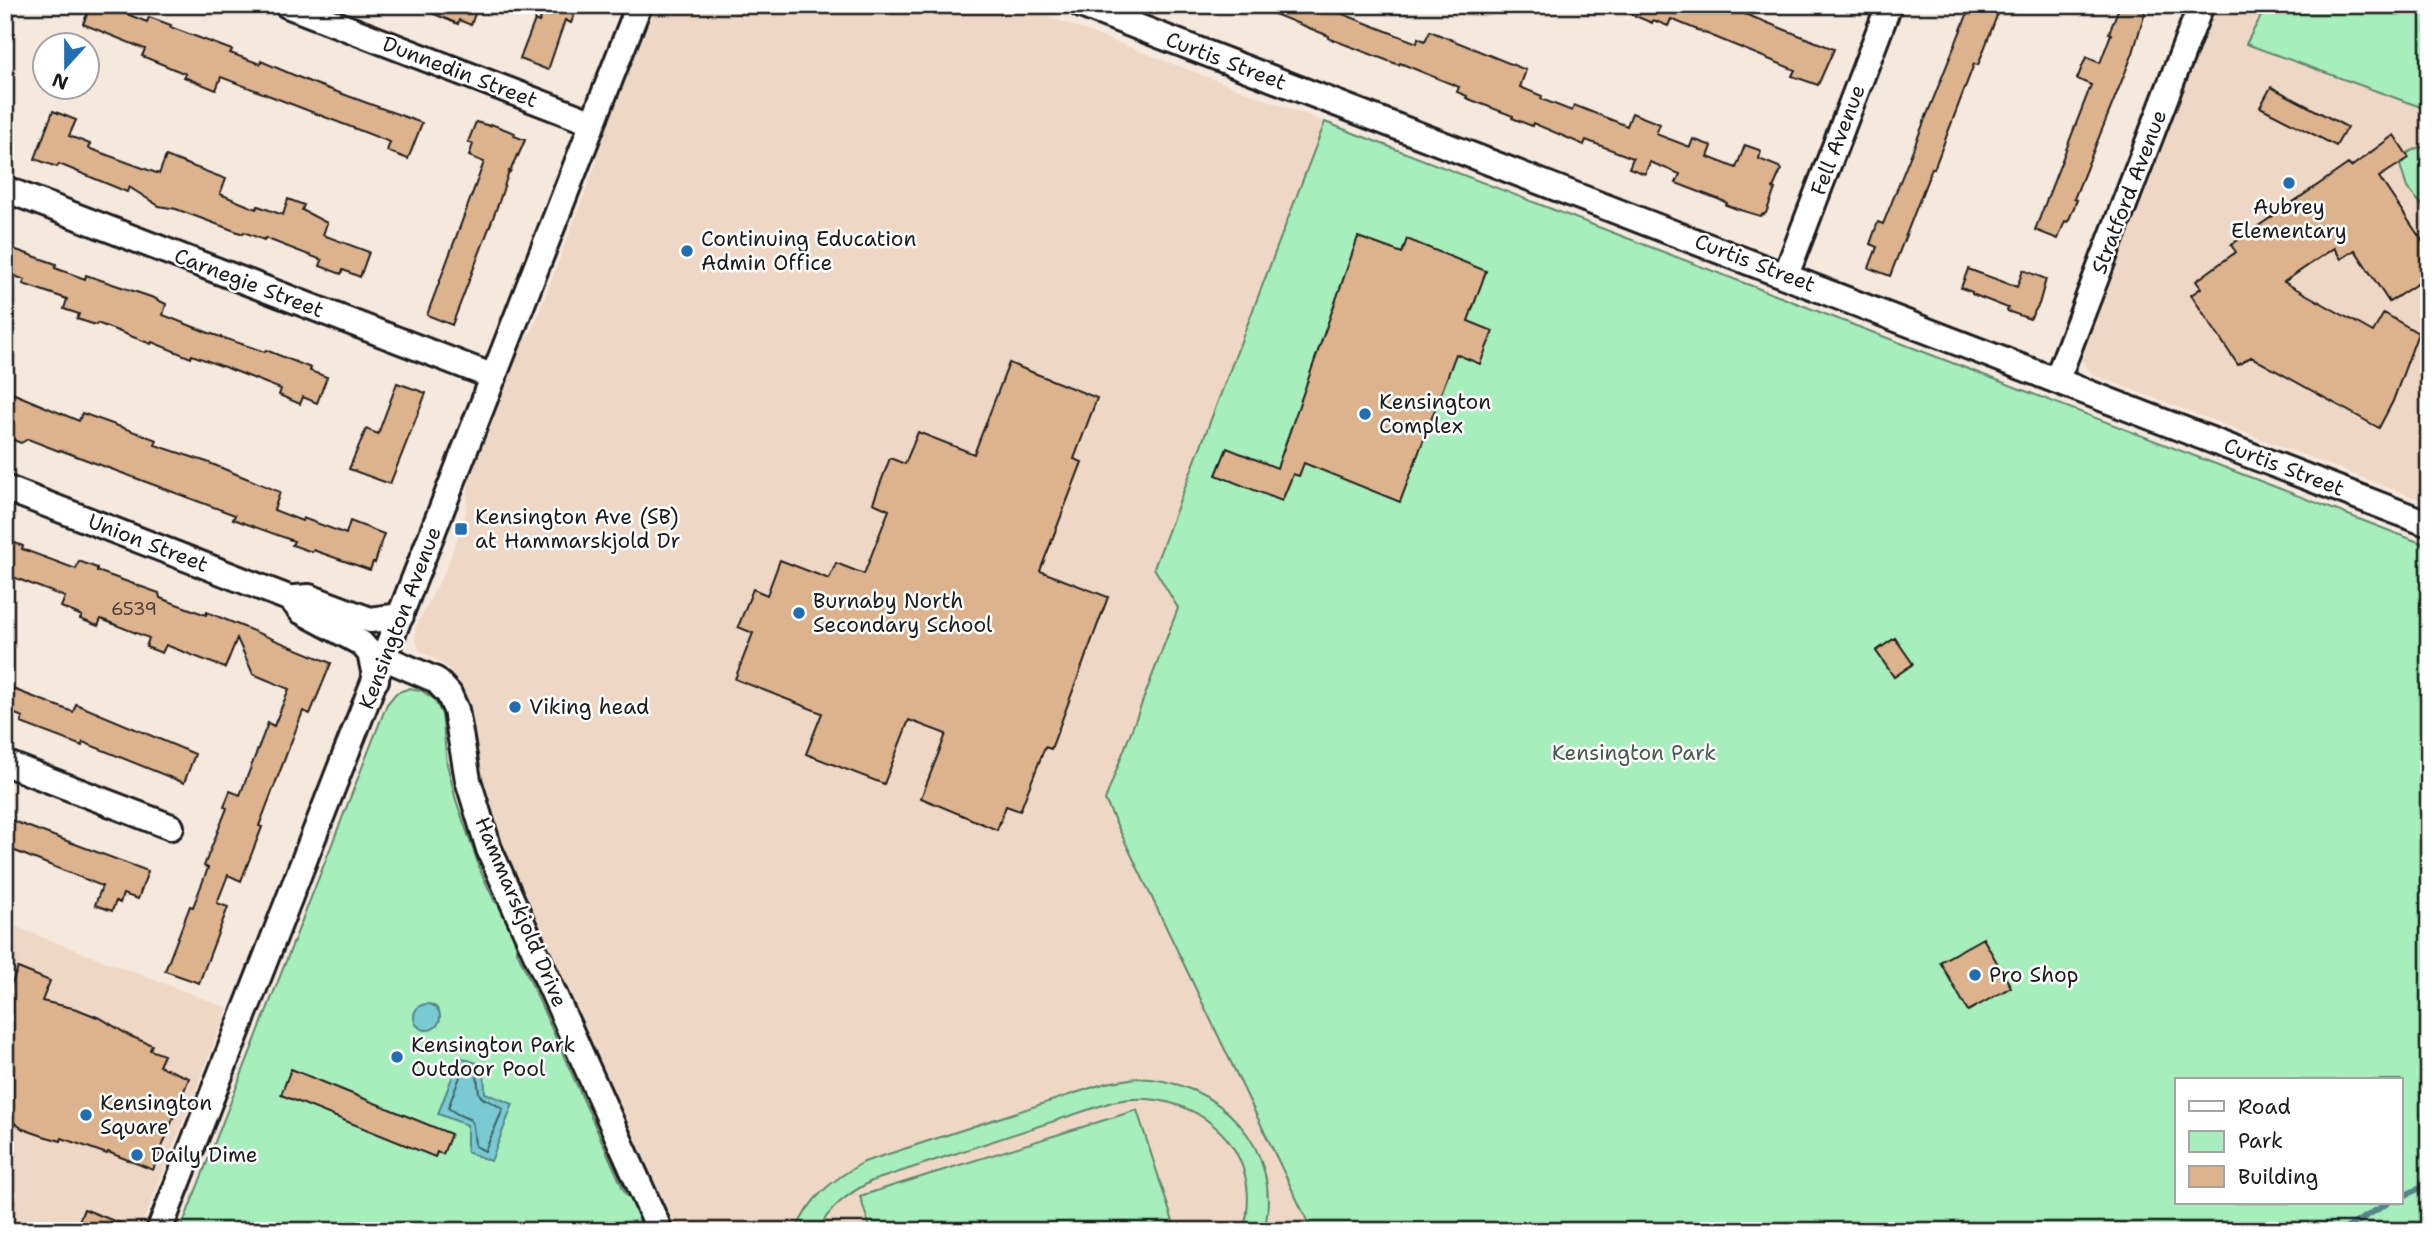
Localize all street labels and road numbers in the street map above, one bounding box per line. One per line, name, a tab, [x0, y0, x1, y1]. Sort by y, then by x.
street label: Curtis Street	[1162, 25, 1290, 97]
street label: Dunnedin Street	[379, 30, 541, 114]
street label: Fell Avenue	[1804, 81, 1872, 199]
street label: Stratford Avenue	[2085, 106, 2173, 278]
street label: Curtis Street	[1691, 227, 1819, 299]
street label: Carnegie Street	[170, 242, 328, 324]
street label: Curtis Street	[2220, 431, 2348, 503]
street label: Union Street	[84, 507, 212, 579]
street label: Kensington Avenue	[352, 523, 448, 713]
street label: Hammarskjold Drive	[468, 813, 574, 1011]

